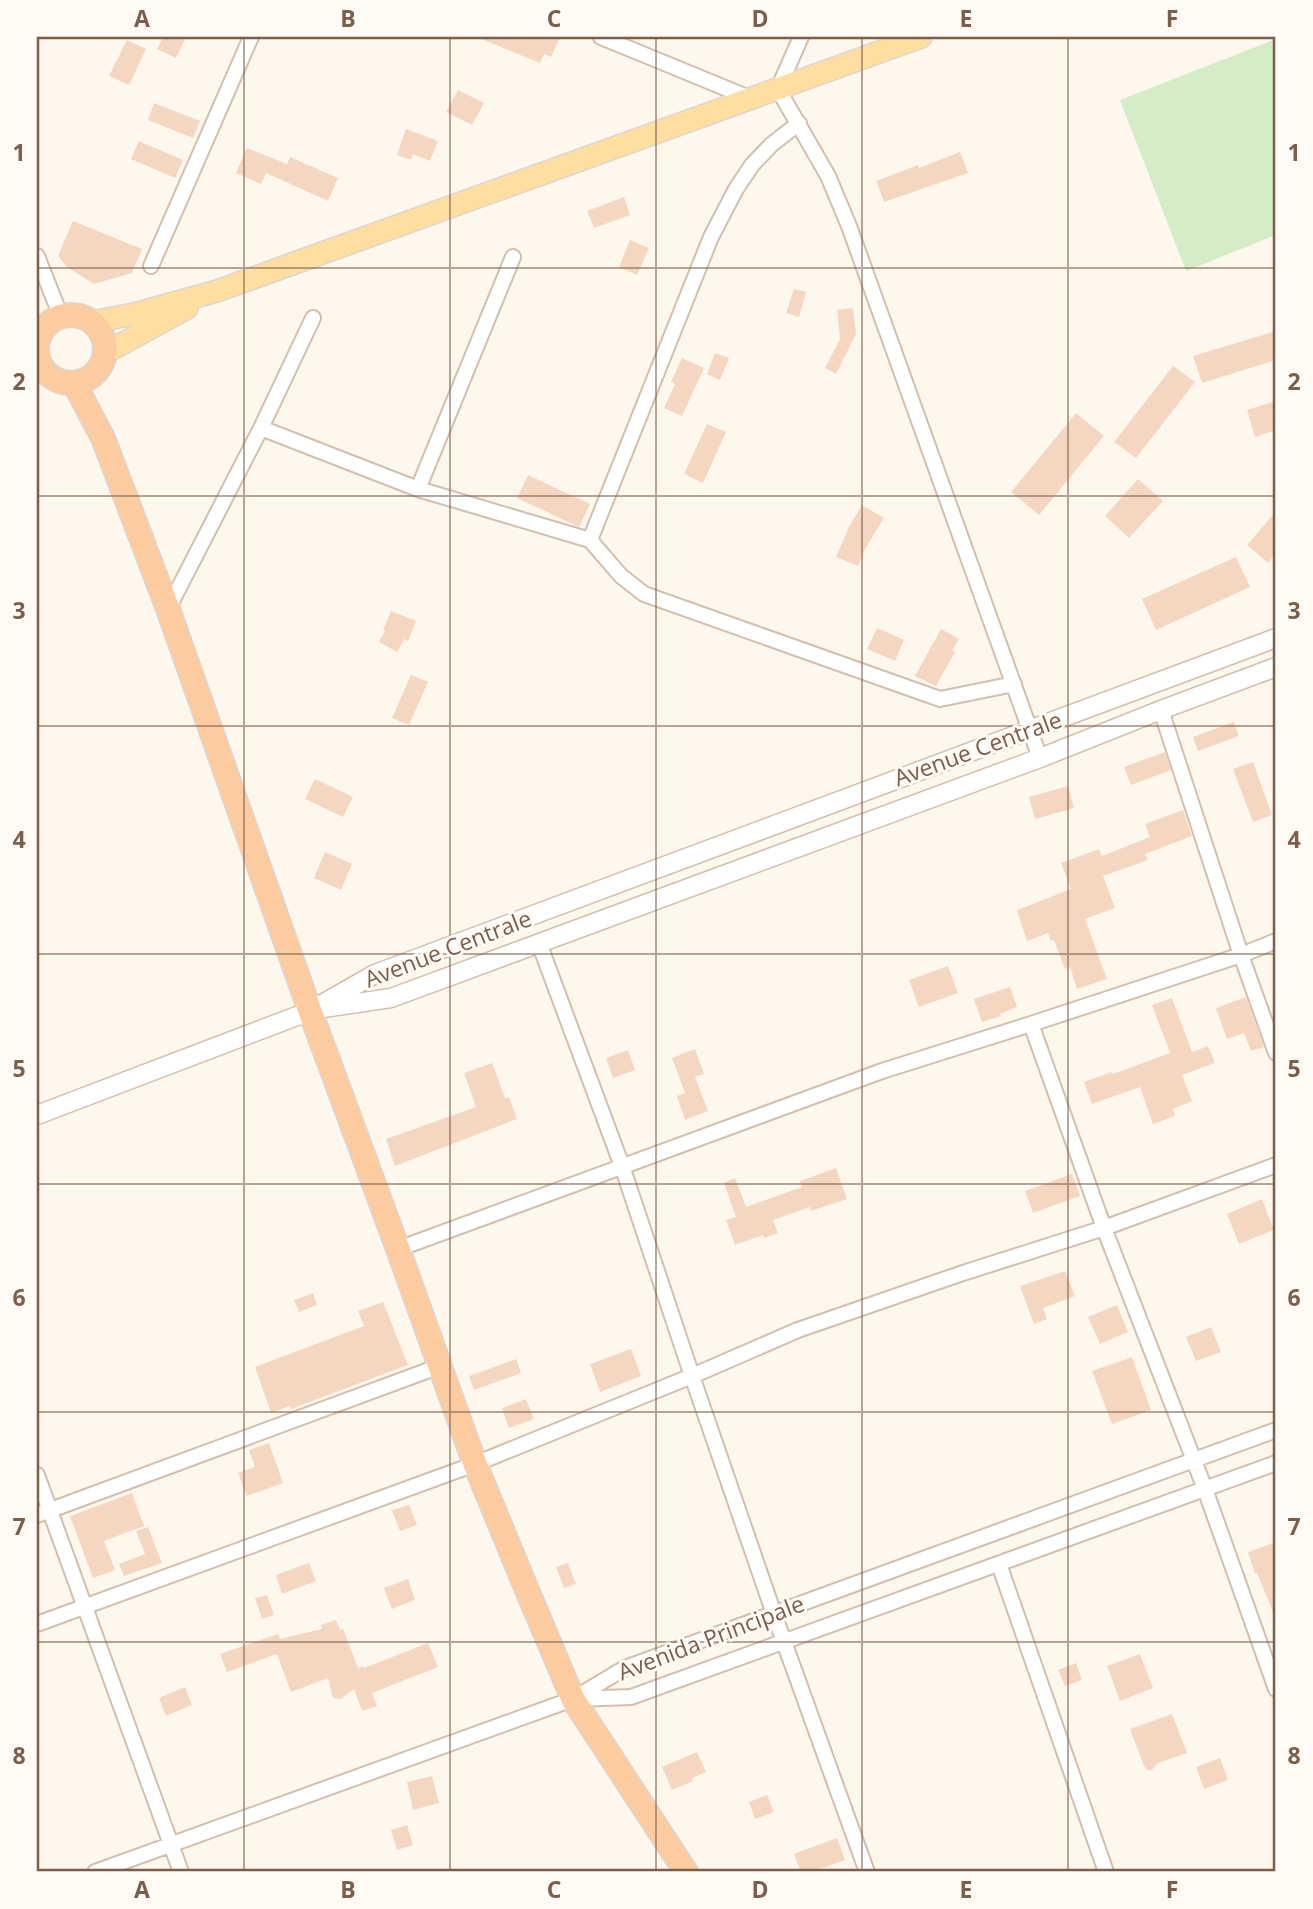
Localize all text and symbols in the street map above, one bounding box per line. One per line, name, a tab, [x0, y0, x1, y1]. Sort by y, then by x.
text: A	[134, 2, 150, 34]
text: B	[340, 2, 356, 34]
text: C	[547, 2, 561, 34]
text: D	[751, 2, 769, 34]
text: E	[960, 2, 972, 34]
text: F	[1166, 2, 1178, 34]
text: 1	[12, 136, 26, 168]
text: 1	[1287, 136, 1301, 168]
text: 2	[12, 365, 26, 397]
text: 2	[1287, 365, 1301, 397]
text: 3	[12, 594, 26, 626]
text: 3	[1287, 594, 1301, 626]
street label: Avenue Centrale	[889, 703, 1066, 793]
text: 4	[12, 823, 26, 855]
text: 4	[1287, 823, 1301, 855]
street label: Avenue Centrale	[359, 901, 536, 995]
text: 5	[12, 1052, 26, 1084]
text: 5	[1287, 1052, 1301, 1084]
text: 6	[12, 1281, 26, 1313]
text: 6	[1287, 1281, 1301, 1313]
text: 7	[12, 1510, 26, 1542]
text: 7	[1287, 1510, 1301, 1542]
street label: Avenida Principale	[613, 1587, 808, 1687]
text: 8	[12, 1739, 26, 1771]
text: 8	[1287, 1739, 1301, 1771]
text: A	[134, 1873, 150, 1905]
text: B	[340, 1873, 356, 1905]
text: C	[547, 1873, 561, 1905]
text: D	[751, 1873, 769, 1905]
text: E	[960, 1873, 972, 1905]
text: F	[1166, 1873, 1178, 1905]

